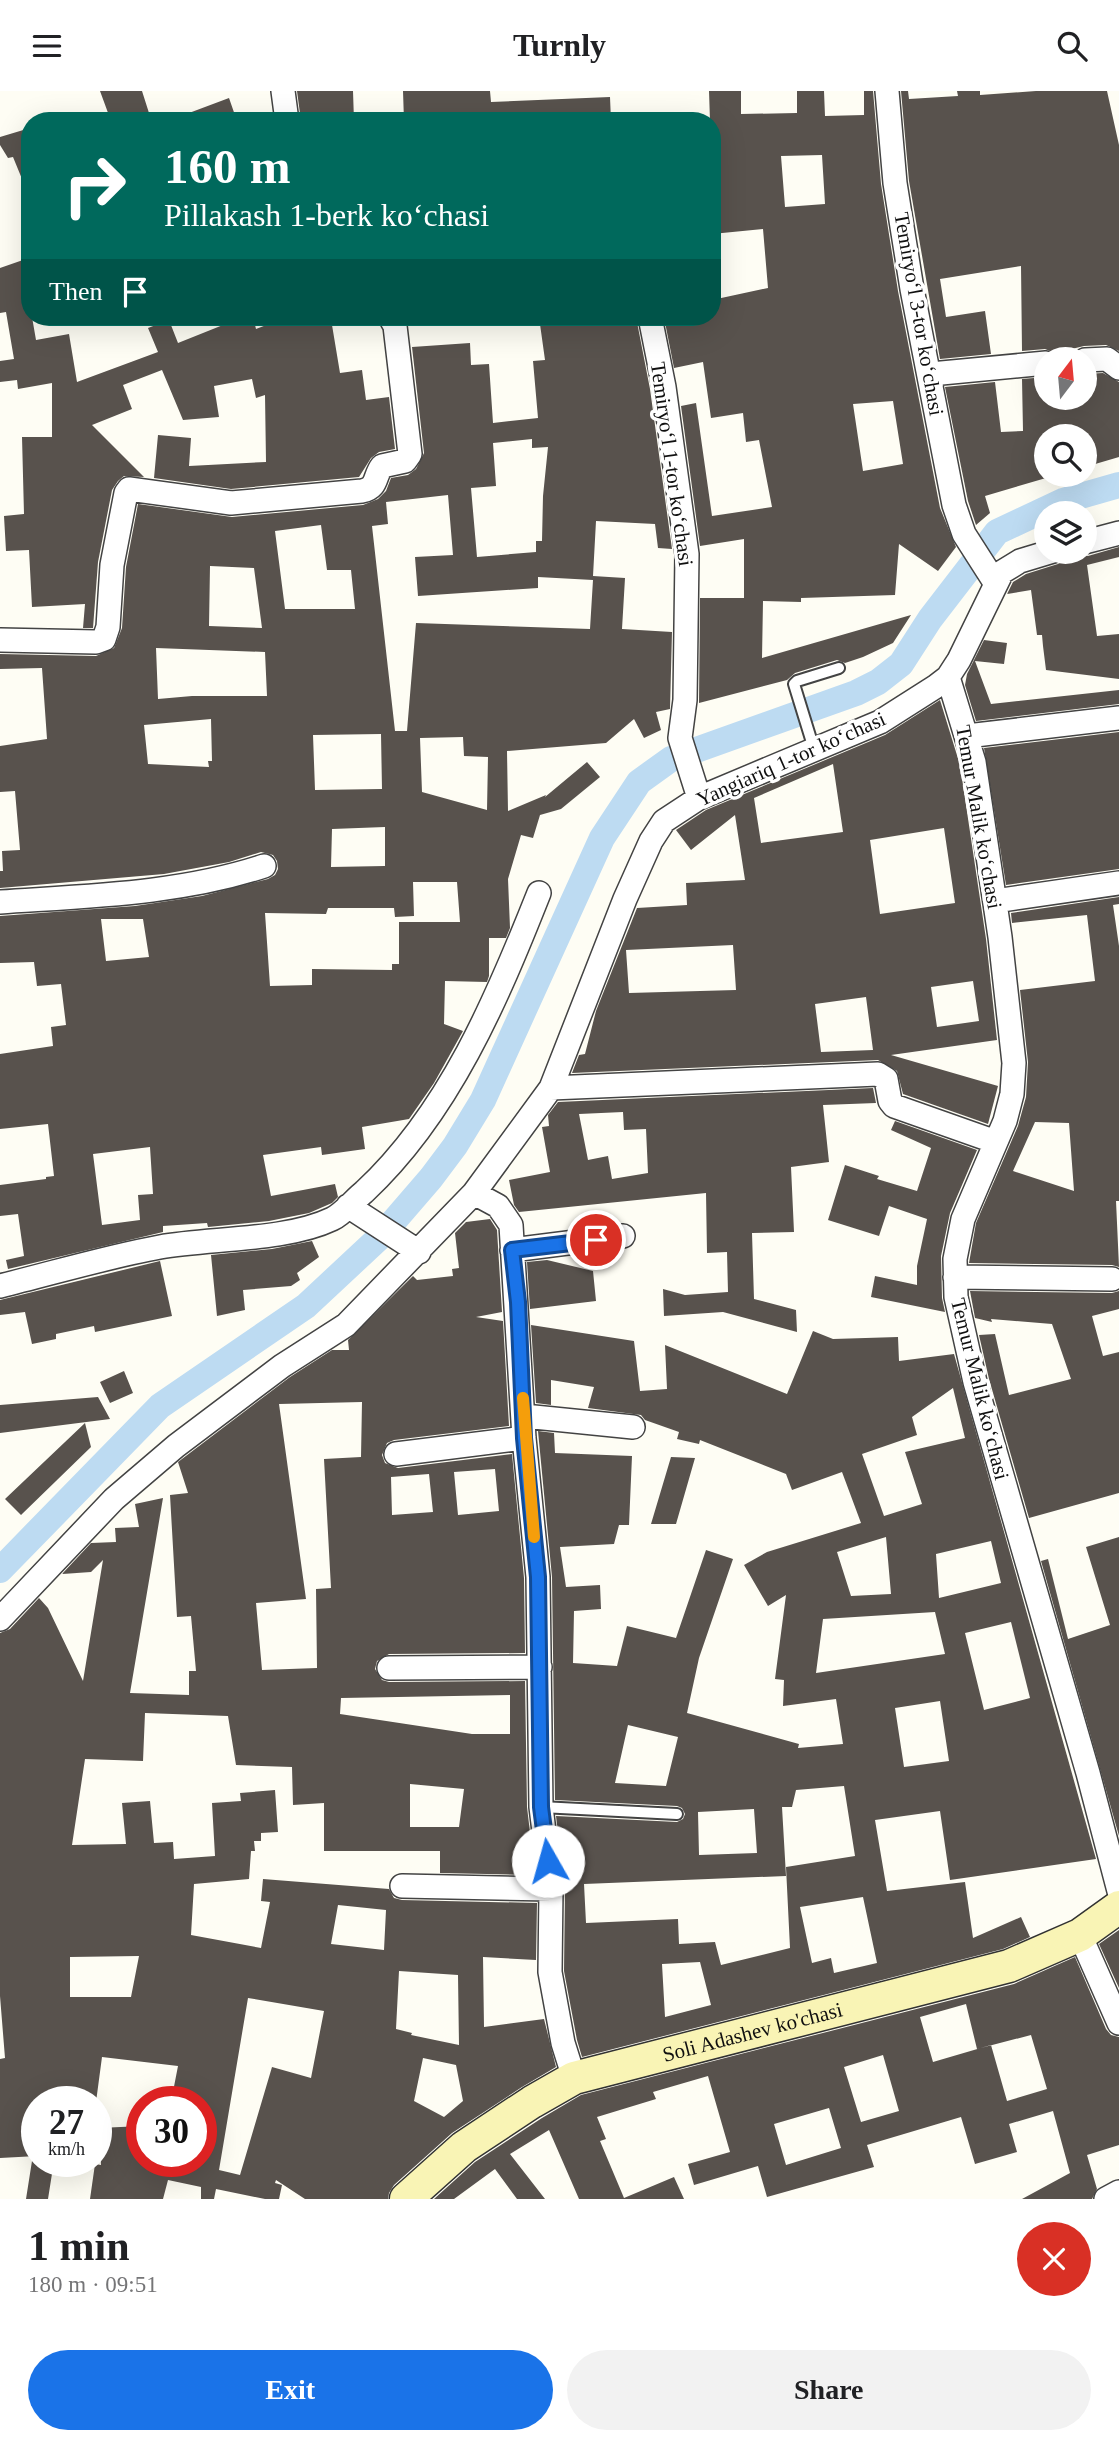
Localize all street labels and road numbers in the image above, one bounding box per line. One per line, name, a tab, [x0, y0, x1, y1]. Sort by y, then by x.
street label: Temiryoʻl 3-tor koʻchasi	[889, 210, 949, 418]
street label: Temiryoʻl 1-tor koʻchasi	[646, 360, 698, 568]
street label: Yangiariq 1-tor koʻchasi	[693, 706, 889, 812]
street label: Temur Malik koʻchasi	[951, 723, 1007, 911]
street label: Temur Malik koʻchasi	[946, 1296, 1014, 1482]
street label: Soli Adashev ko'chasi	[660, 1997, 845, 2067]

